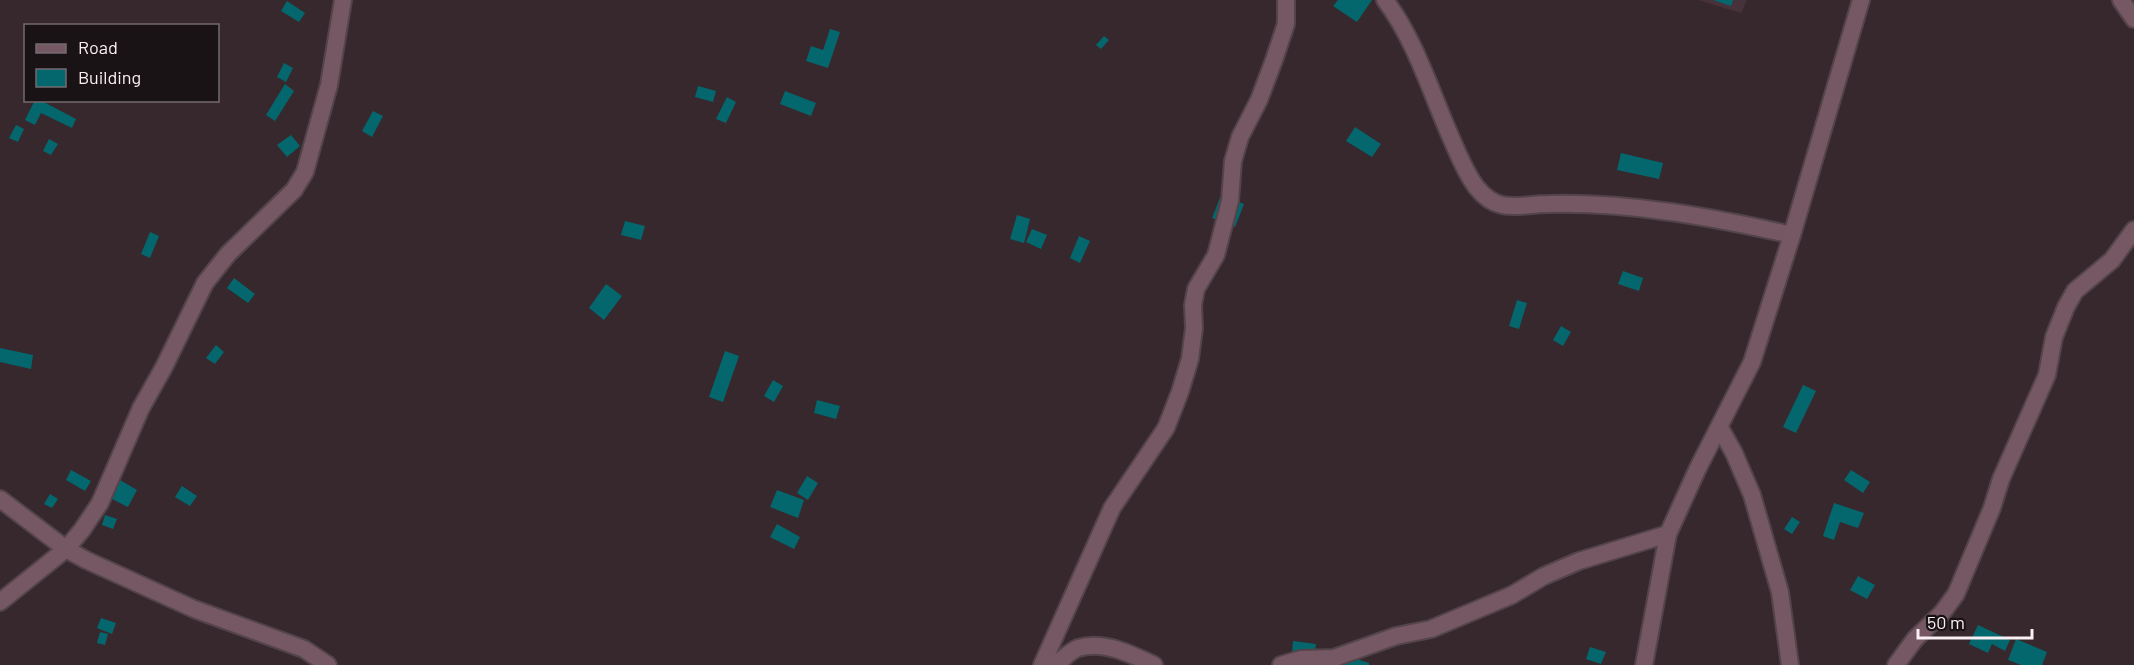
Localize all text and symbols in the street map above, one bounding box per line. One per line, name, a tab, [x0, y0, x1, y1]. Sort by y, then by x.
legend	[24, 24, 219, 102]
text: Road	[78, 36, 118, 58]
text: Building	[78, 66, 141, 88]
scale bar	[1918, 602, 2032, 640]
text: 50 m	[1927, 611, 1965, 633]

